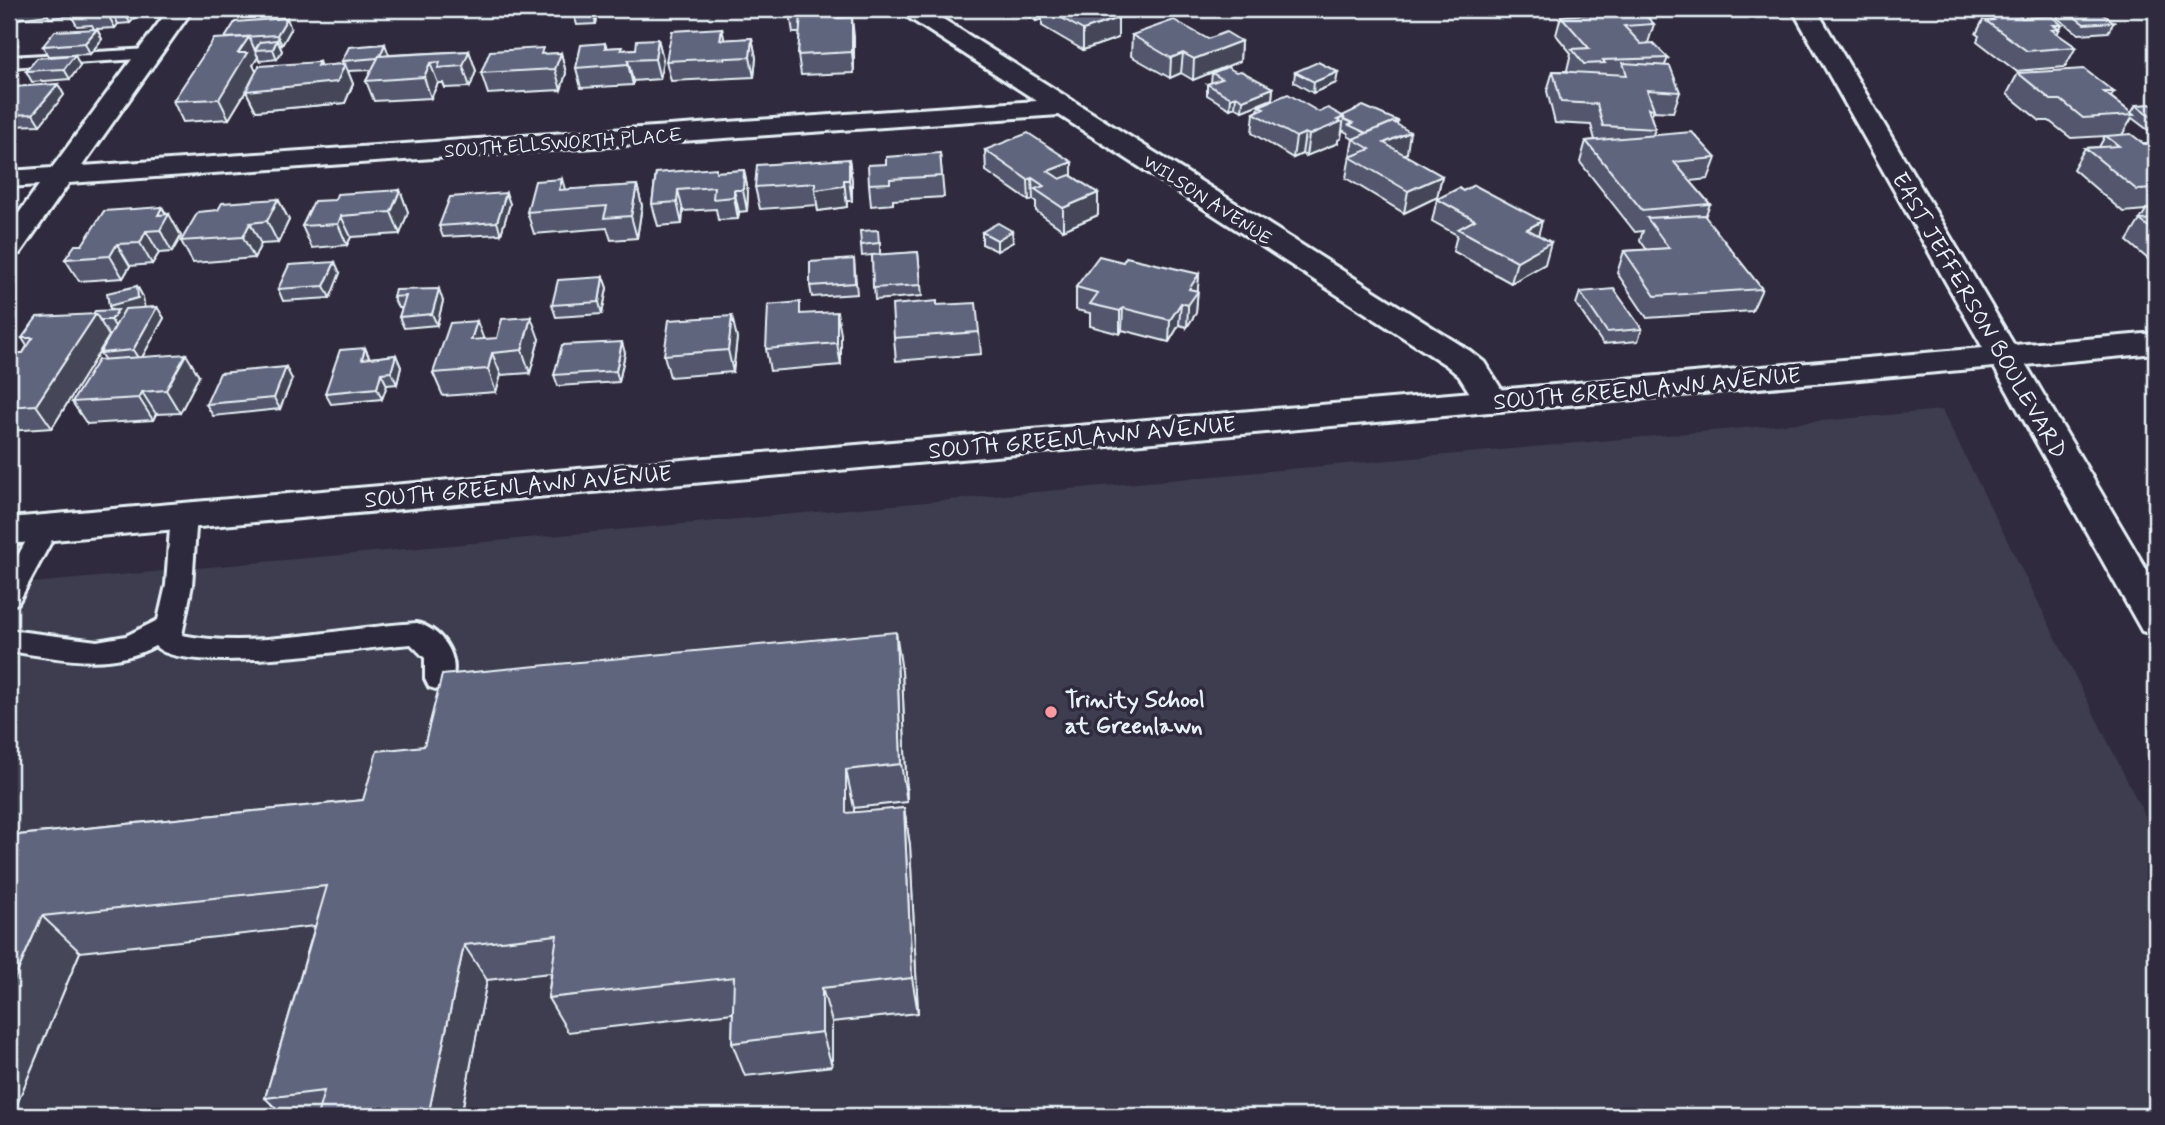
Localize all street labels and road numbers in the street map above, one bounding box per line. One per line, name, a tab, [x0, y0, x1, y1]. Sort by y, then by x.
street label: SOUTH ELLSWORTH PLACE	[443, 123, 683, 164]
street label: WILSON AVENUE	[1138, 149, 1276, 251]
street label: EAST JEFFERSON BOULEVARD	[1884, 167, 2073, 465]
street label: SOUTH GREENLAWN AVENUE	[1492, 362, 1802, 418]
street label: SOUTH GREENLAWN AVENUE	[927, 411, 1237, 467]
street label: SOUTH GREENLAWN AVENUE	[363, 460, 673, 516]

